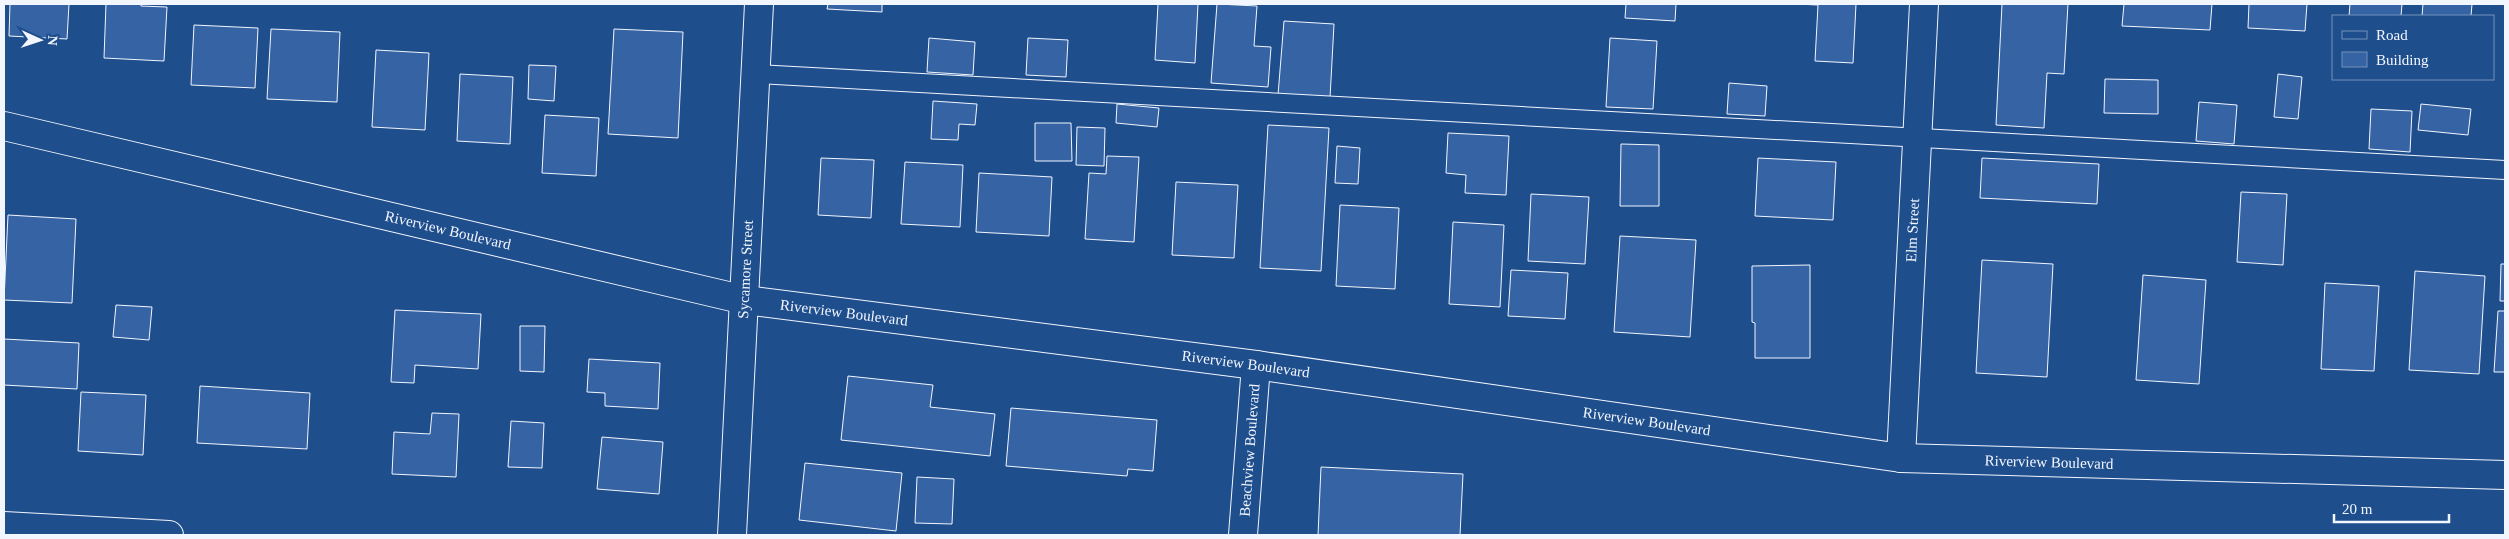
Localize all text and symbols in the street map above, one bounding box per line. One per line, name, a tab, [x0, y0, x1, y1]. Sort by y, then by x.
north arrow	[15, 15, 65, 65]
legend	[2332, 15, 2494, 80]
text: Road	[2376, 27, 2408, 43]
text: N	[45, 35, 60, 46]
text: Building	[2376, 52, 2429, 68]
street label: Elm Street	[1903, 197, 1922, 263]
street label: Riverview Boulevard	[383, 208, 513, 253]
street label: Sycamore Street	[735, 219, 756, 319]
street label: Riverview Boulevard	[779, 297, 909, 329]
street label: Riverview Boulevard	[1181, 348, 1311, 381]
street label: Beachview Boulevard	[1236, 383, 1263, 517]
street label: Riverview Boulevard	[1582, 404, 1712, 439]
street label: Riverview Boulevard	[1984, 452, 2114, 472]
scale bar	[2334, 492, 2449, 524]
text: 20 m	[2342, 501, 2373, 517]

